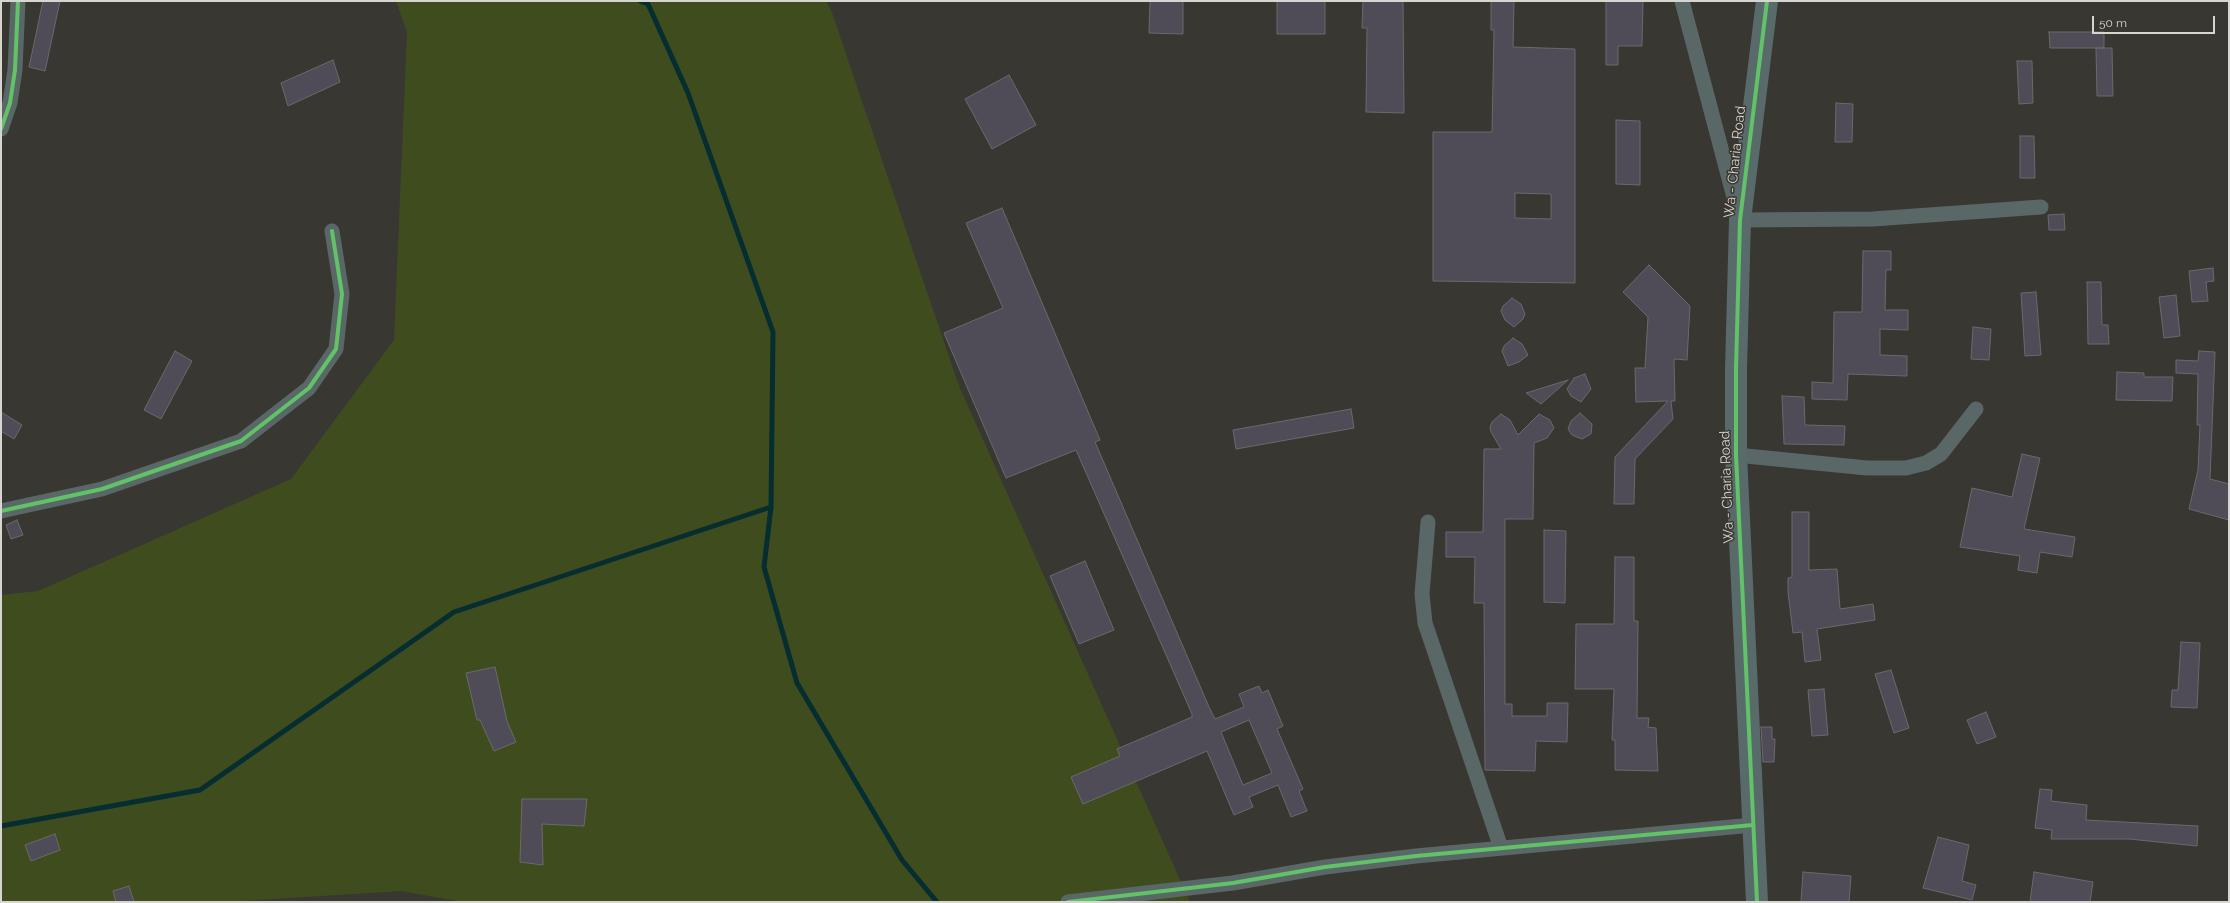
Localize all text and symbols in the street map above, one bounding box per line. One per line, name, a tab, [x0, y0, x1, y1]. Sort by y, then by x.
scale bar	[2094, 8, 2217, 34]
text: 50 m	[2099, 16, 2127, 30]
street label: Wa - Charia Road	[1721, 105, 1749, 219]
street label: Wa - Charia Road	[1717, 430, 1737, 544]

